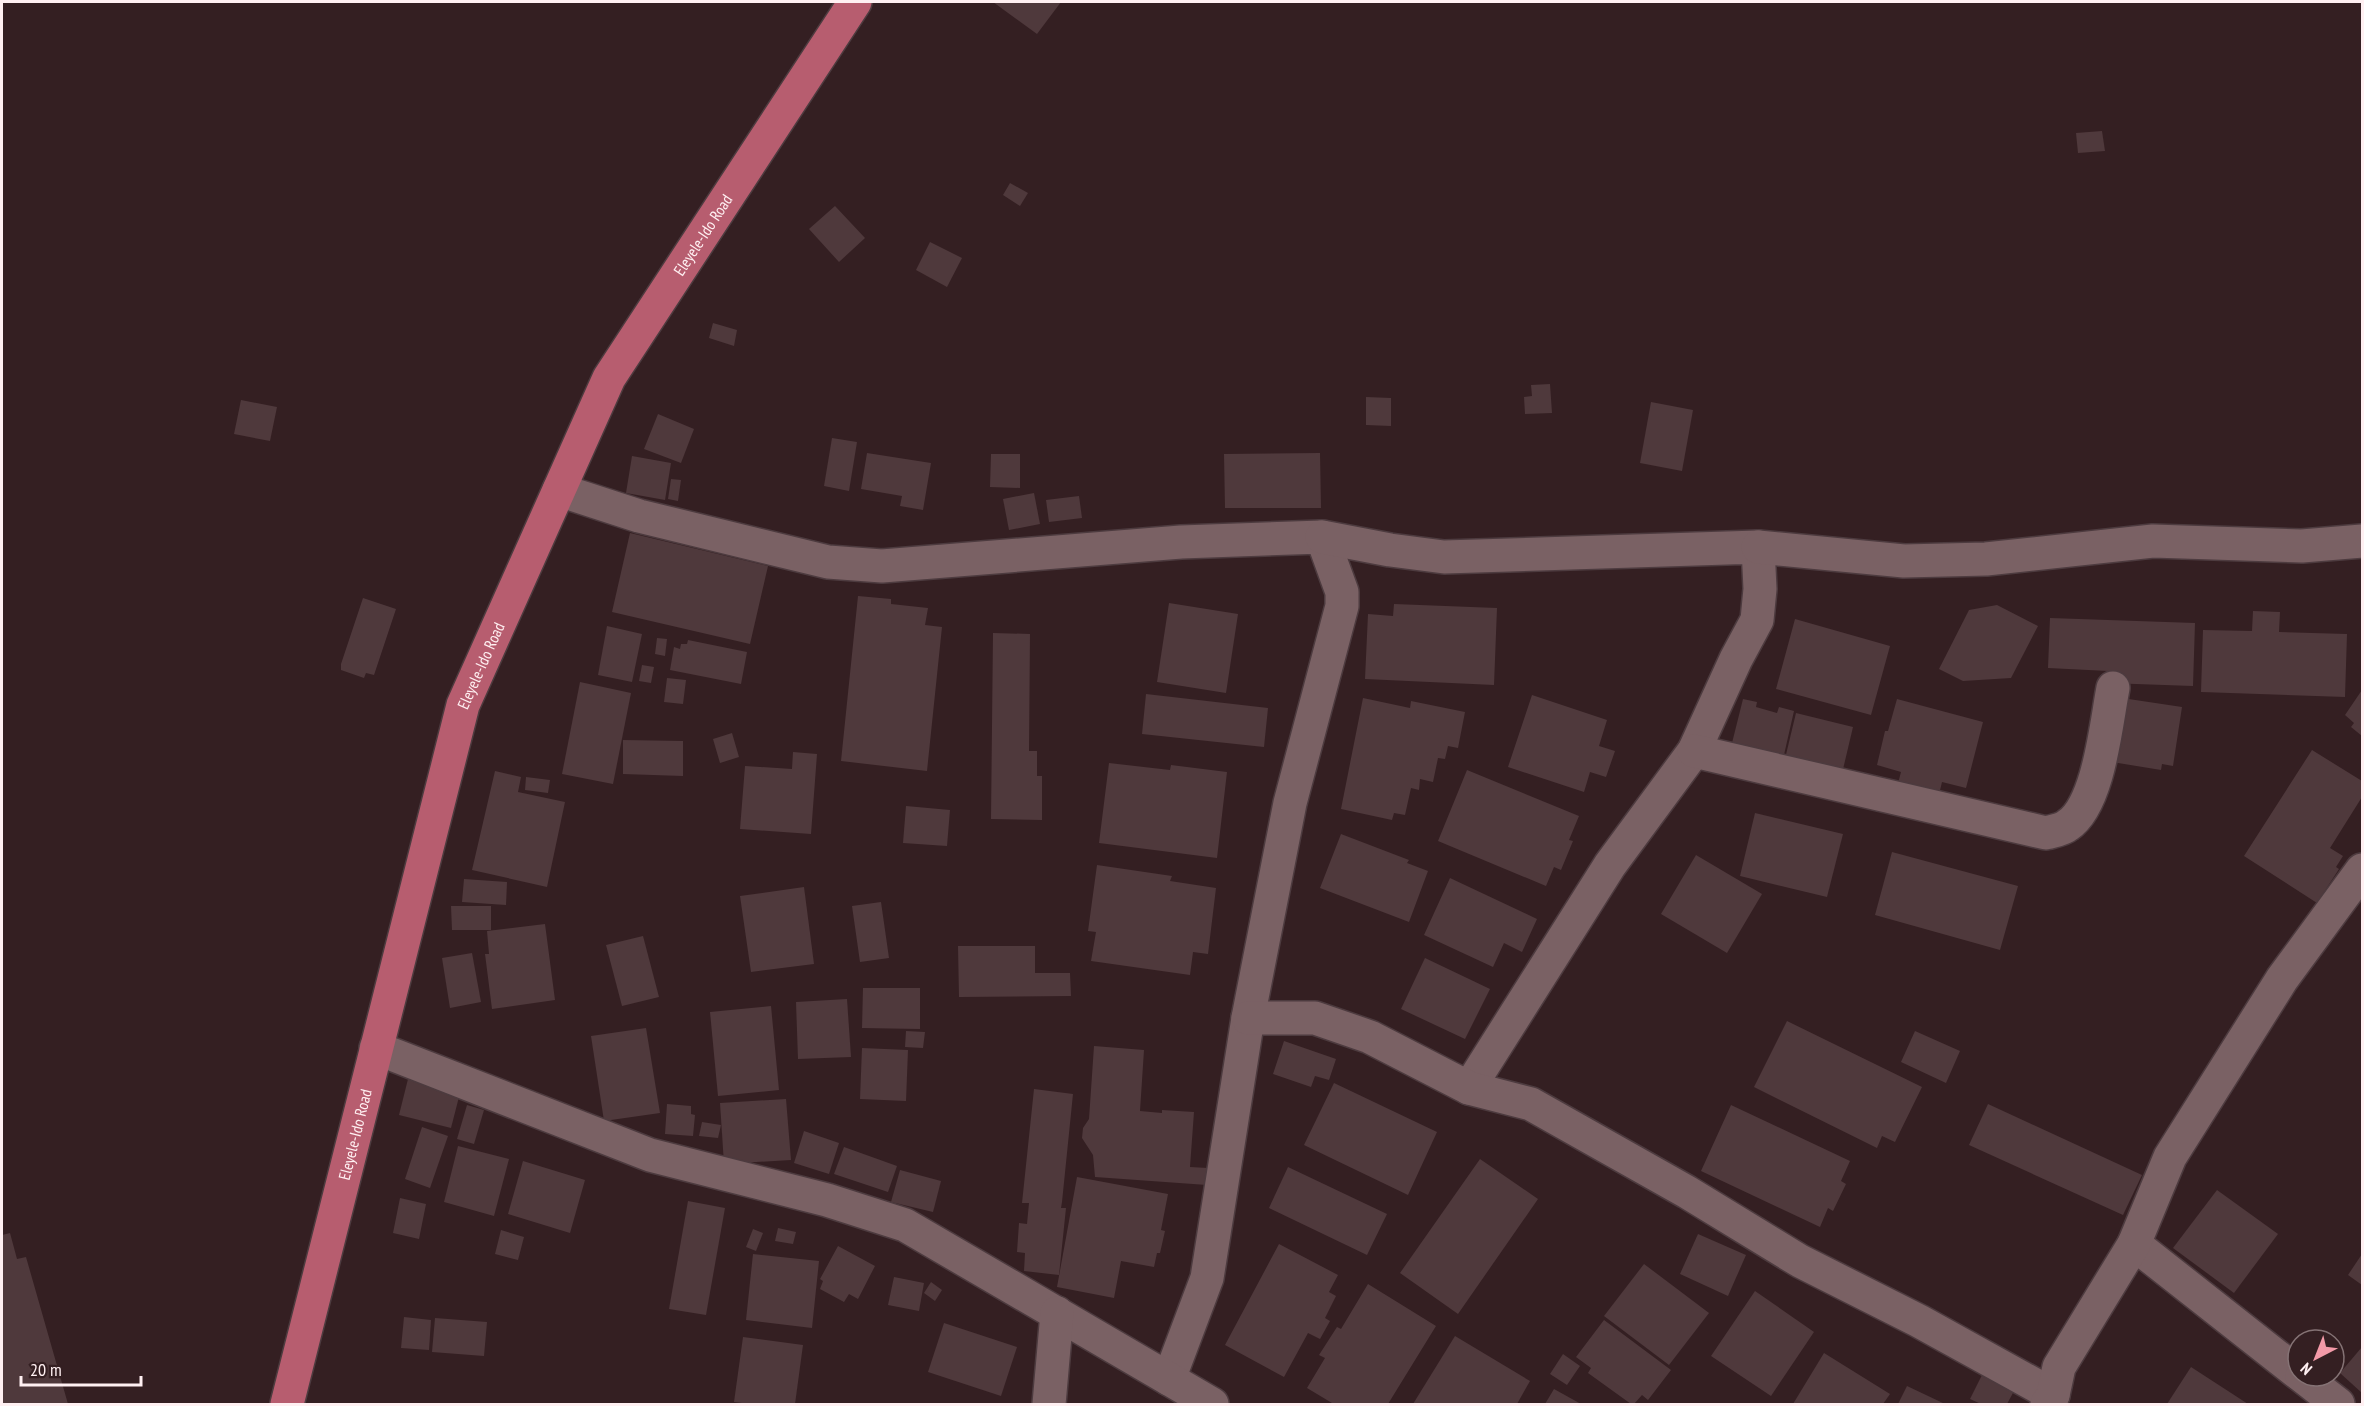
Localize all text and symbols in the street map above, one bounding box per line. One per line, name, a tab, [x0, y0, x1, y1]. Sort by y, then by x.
street label: Eleyele-Ido Road	[669, 190, 736, 279]
street label: Eleyele-Ido Road	[453, 619, 509, 712]
street label: Eleyele-Ido Road	[334, 1087, 376, 1182]
north arrow	[2286, 1328, 2346, 1388]
scale bar	[21, 1349, 141, 1387]
text: 20 m	[30, 1358, 62, 1381]
text: N	[2296, 1359, 2316, 1379]

